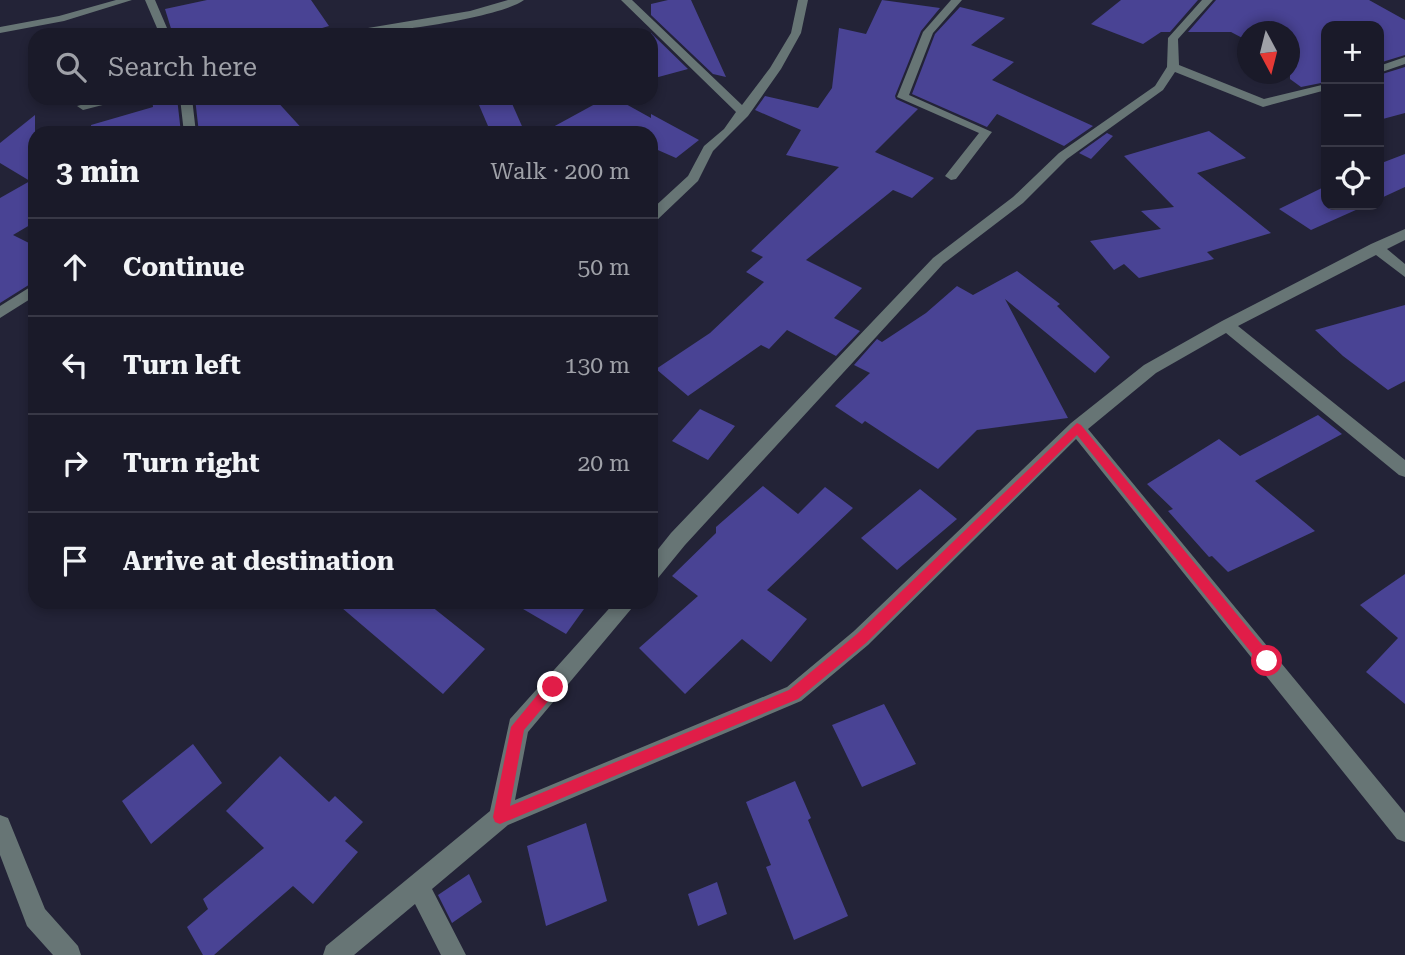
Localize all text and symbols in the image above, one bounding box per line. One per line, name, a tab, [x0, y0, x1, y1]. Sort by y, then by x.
north arrow	[1237, 21, 1300, 84]
map controls	[1321, 21, 1384, 210]
button: +	[1321, 21, 1384, 84]
search box	[28, 28, 658, 105]
icon: search	[52, 48, 90, 86]
text: Search here	[108, 52, 257, 82]
button: −	[1321, 84, 1384, 147]
button: locate	[1321, 147, 1384, 210]
text: 3 min	[56, 154, 139, 189]
text: Walk · 200 m	[491, 158, 630, 185]
icon: ahead	[56, 248, 94, 286]
text: Continue	[123, 252, 245, 282]
text: 50 m	[577, 254, 630, 281]
icon: left	[56, 346, 94, 384]
text: Turn left	[123, 350, 241, 380]
text: 130 m	[565, 352, 630, 379]
icon: right	[56, 444, 94, 482]
text: Turn right	[123, 448, 259, 478]
text: 20 m	[577, 450, 630, 477]
icon: arrive	[56, 542, 94, 580]
text: Arrive at destination	[123, 546, 394, 576]
route start	[1251, 645, 1282, 676]
route end	[537, 671, 568, 702]

